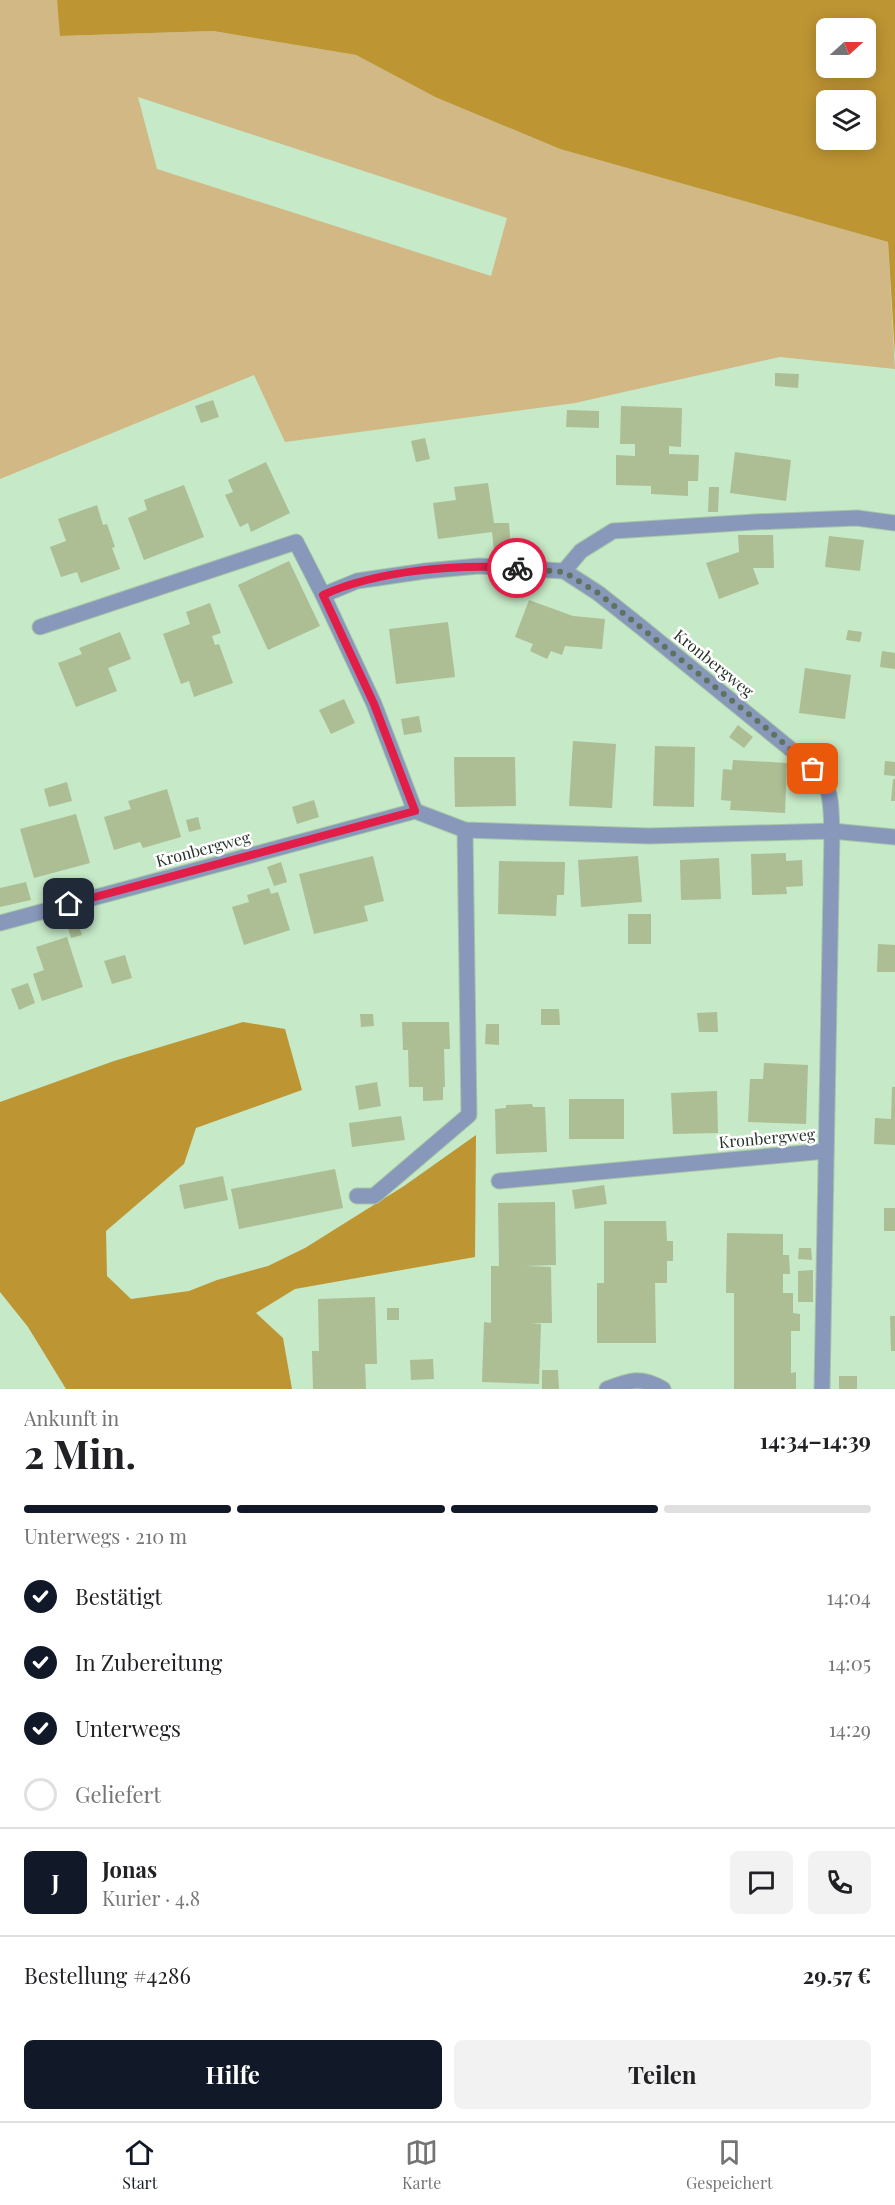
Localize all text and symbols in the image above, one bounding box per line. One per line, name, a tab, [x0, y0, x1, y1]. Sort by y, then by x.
north arrow	[816, 18, 876, 78]
map controls	[816, 18, 876, 150]
button: layers	[816, 90, 876, 150]
courier	[487, 538, 547, 598]
icon: bike	[501, 552, 534, 585]
street label: Kronbergweg	[670, 624, 759, 702]
pin	[787, 743, 838, 794]
icon: bag	[796, 752, 829, 785]
street label: Kronbergweg	[153, 826, 253, 871]
pin	[43, 878, 94, 929]
icon: home	[52, 887, 85, 920]
street label: Kronbergweg	[718, 1123, 817, 1152]
text: Ankunft in	[24, 1404, 119, 1431]
text: 14:34–14:39	[760, 1425, 871, 1455]
text: 2 Min.	[24, 1427, 136, 1479]
text: Unterwegs · 210 m	[24, 1522, 187, 1549]
icon: check	[24, 1580, 57, 1613]
text: Bestätigt	[75, 1581, 162, 1611]
text: 14:04	[827, 1583, 871, 1610]
icon: check	[24, 1646, 57, 1679]
text: In Zubereitung	[75, 1647, 222, 1677]
text: 14:05	[828, 1649, 871, 1676]
icon: check	[24, 1712, 57, 1745]
text: Unterwegs	[75, 1713, 181, 1743]
text: 14:29	[829, 1715, 871, 1742]
text: Geliefert	[75, 1779, 161, 1809]
button: chat	[730, 1851, 793, 1914]
button: phone	[808, 1851, 871, 1914]
text: Jonas	[102, 1854, 157, 1884]
text: J	[51, 1867, 60, 1897]
text: Kurier · 4.8	[102, 1884, 200, 1911]
text: Bestellung #4286	[24, 1960, 191, 1990]
text: 29.57 €	[803, 1960, 871, 1990]
button: Hilfe	[24, 2040, 442, 2109]
button: Teilen	[454, 2040, 871, 2109]
tab: Start	[122, 2136, 157, 2193]
tab: Karte	[402, 2136, 441, 2193]
tab: Gespeichert	[686, 2136, 773, 2193]

